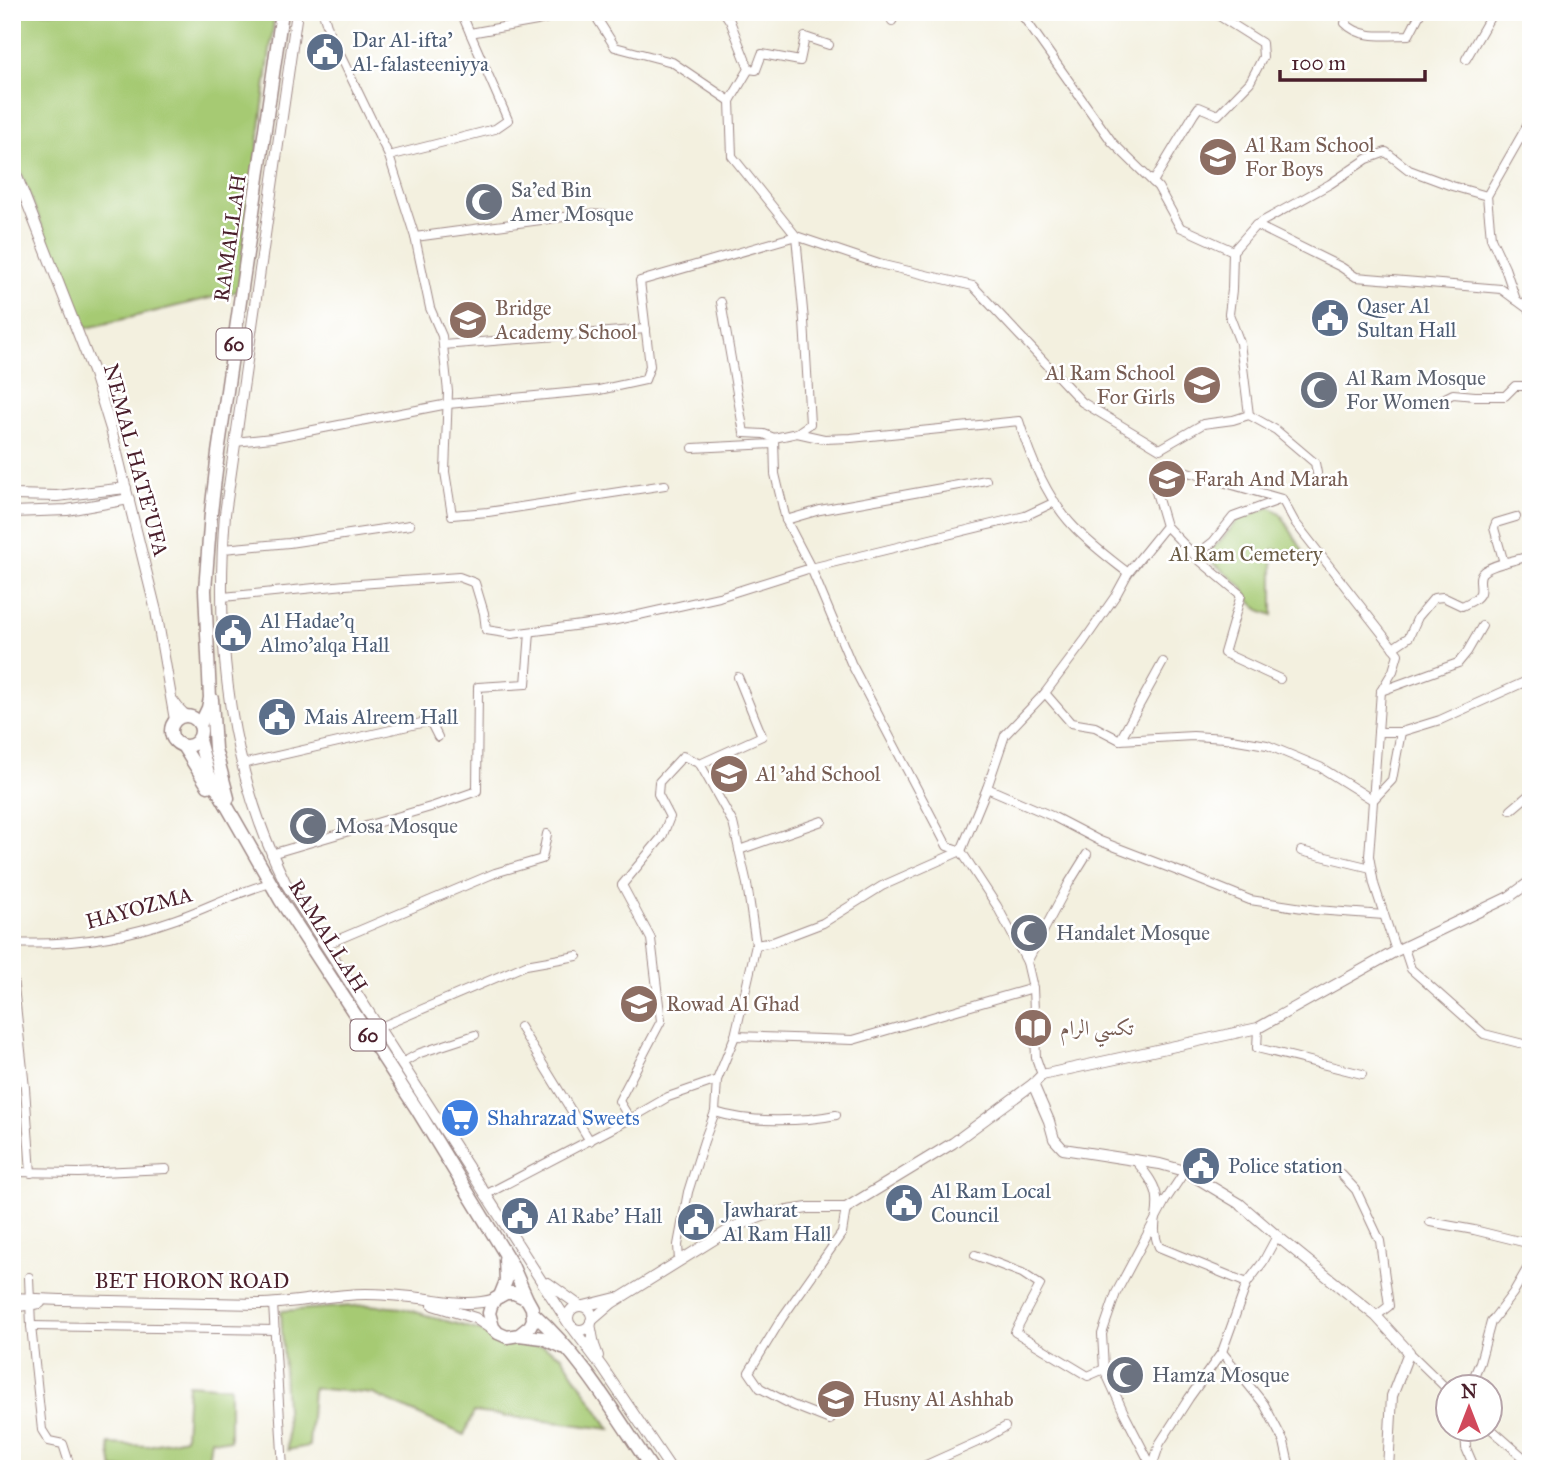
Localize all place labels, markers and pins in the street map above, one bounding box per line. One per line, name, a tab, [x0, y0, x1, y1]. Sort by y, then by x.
place label: Dar Al-ifta' Al-falasteeniyya	[351, 27, 489, 77]
public building icon: Dar Al-ifta' Al-falasteeniyya	[304, 31, 346, 73]
place label: Al Ram School For Boys	[1244, 132, 1375, 182]
school or university icon: Al Ram School For Boys	[1197, 136, 1239, 178]
place label: Sa'ed Bin Amer Mosque	[510, 177, 634, 227]
mosque icon: Sa'ed Bin Amer Mosque	[463, 181, 505, 223]
place label: Qaser Al Sultan Hall	[1357, 293, 1457, 343]
place label: Bridge Academy School	[494, 295, 638, 345]
public building icon: Qaser Al Sultan Hall	[1309, 297, 1351, 339]
school or university icon: Bridge Academy School	[447, 299, 489, 341]
place label: Al Ram School For Girls	[1044, 360, 1175, 410]
school or university icon: Al Ram School For Girls	[1181, 364, 1223, 406]
place label: Al Ram Mosque For Women	[1345, 365, 1486, 415]
mosque icon: Al Ram Mosque For Women	[1298, 369, 1340, 411]
school or university icon: Farah And Marah	[1146, 458, 1188, 500]
place label: Farah And Marah	[1194, 466, 1349, 492]
place label: Al Hadae'q Almo'alqa Hall	[259, 608, 390, 658]
public building icon: Al Hadae'q Almo'alqa Hall	[212, 612, 254, 654]
public building icon: Mais Alreem Hall	[256, 696, 298, 738]
place label: Mais Alreem Hall	[304, 704, 458, 730]
school or university icon: Al 'ahd School	[708, 753, 750, 795]
place label: Al 'ahd School	[755, 761, 881, 787]
mosque icon: Mosa Mosque	[287, 805, 329, 847]
place label: Mosa Mosque	[335, 813, 458, 839]
mosque icon: Handalet Mosque	[1008, 912, 1050, 954]
place label: Handalet Mosque	[1056, 920, 1210, 946]
school or university icon: Rowad Al Ghad	[618, 983, 660, 1025]
place label: Rowad Al Ghad	[666, 991, 800, 1017]
library icon: تكسي الرام	[1012, 1007, 1054, 1049]
place label: تكسي الرام	[1060, 1015, 1134, 1048]
supermarket icon: Shahrazad Sweets	[439, 1097, 481, 1139]
place label: Shahrazad Sweets	[487, 1105, 640, 1131]
public building icon: Police station	[1180, 1145, 1222, 1187]
place label: Police station	[1228, 1153, 1343, 1179]
place label: Al Ram Local Council	[930, 1178, 1051, 1228]
public building icon: Al Ram Local Council	[883, 1182, 925, 1224]
public building icon: Al Rabe' Hall	[499, 1195, 541, 1237]
place label: Jawharat Al Ram Hall	[721, 1197, 832, 1247]
public building icon: Jawharat Al Ram Hall	[675, 1201, 717, 1243]
place label: Al Rabe' Hall	[546, 1203, 662, 1229]
mosque icon: Hamza Mosque	[1104, 1354, 1146, 1396]
place label: Hamza Mosque	[1152, 1362, 1290, 1388]
school or university icon: Husny Al Ashhab	[815, 1378, 857, 1420]
place label: Husny Al Ashhab	[863, 1386, 1014, 1412]

